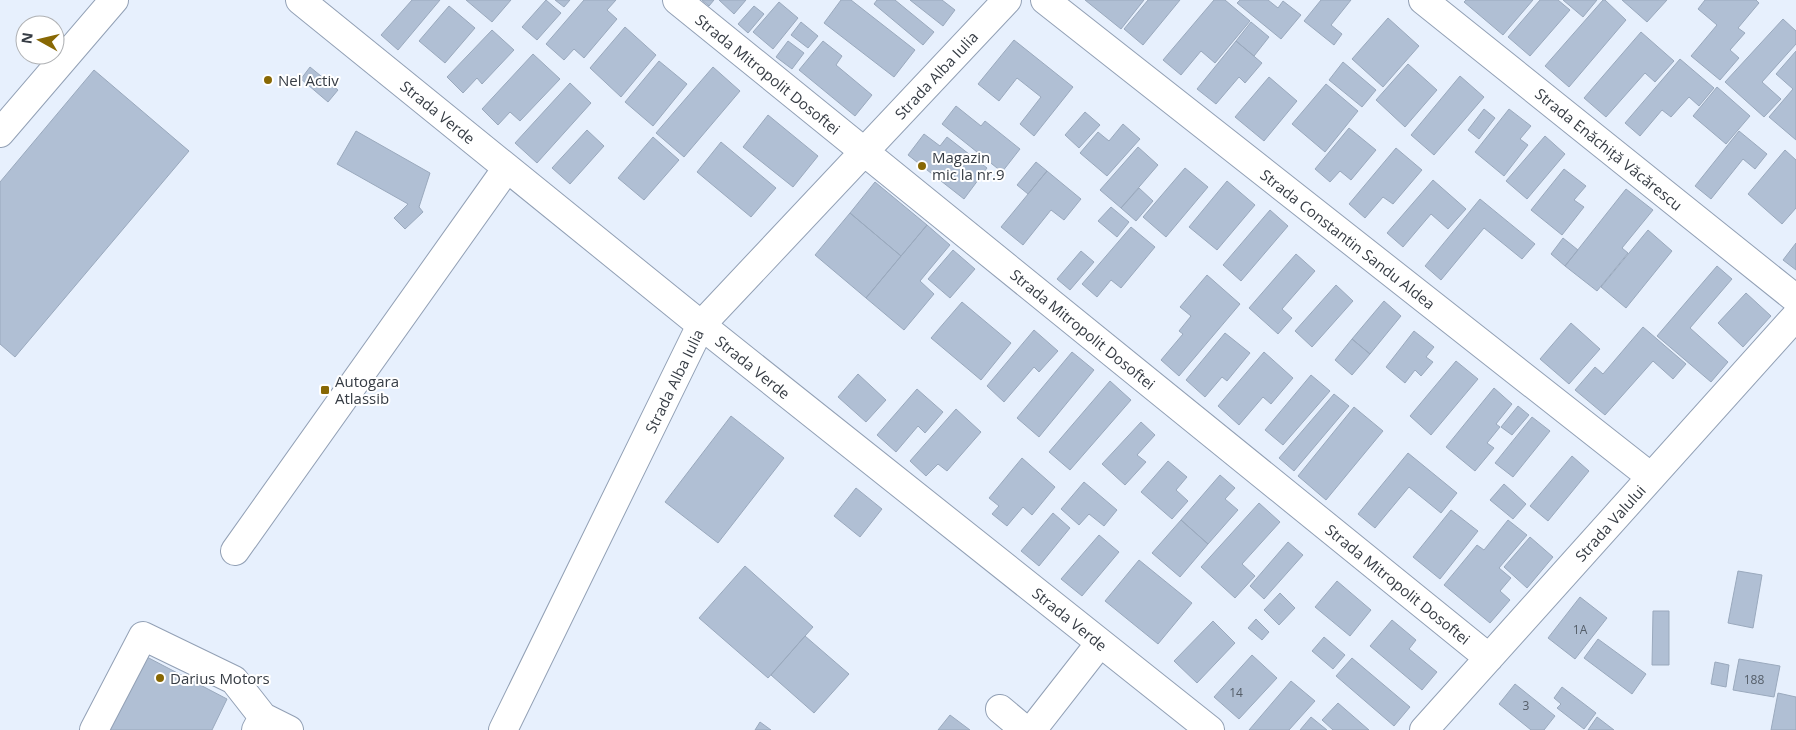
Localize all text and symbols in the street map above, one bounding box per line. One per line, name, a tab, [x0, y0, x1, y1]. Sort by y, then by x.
street label: Strada Mitropolit Dosoftei	[691, 9, 845, 139]
north arrow	[15, 15, 65, 65]
street label: Strada Alba Iulia	[890, 27, 982, 123]
text: N	[16, 31, 37, 45]
place label: Nel Activ	[278, 70, 339, 90]
marker: Nel Activ	[262, 74, 274, 86]
street label: Strada Verde	[397, 76, 479, 148]
street label: Strada Enăchiță Văcărescu	[1531, 83, 1687, 215]
place label: Magazin mic la nr.9	[932, 147, 1005, 184]
marker: Magazin mic la nr.9	[916, 160, 928, 172]
street label: Strada Constantin Sandu Aldea	[1256, 164, 1440, 314]
street label: Strada Mitropolit Dosoftei	[1006, 264, 1160, 394]
street label: Strada Alba Iulia	[640, 326, 708, 436]
street label: Strada Verde	[712, 331, 794, 403]
place label: Autogara Atlassib	[335, 371, 399, 408]
marker: Autogara Atlassib	[319, 384, 331, 396]
street label: Strada Valului	[1570, 480, 1650, 566]
street label: Strada Mitropolit Dosoftei	[1321, 519, 1475, 649]
street label: Strada Verde	[1029, 583, 1111, 655]
house number: 1A	[1573, 621, 1588, 638]
place label: Darius Motors	[170, 668, 270, 688]
house number: 188	[1744, 671, 1764, 688]
marker: Darius Motors	[154, 672, 166, 684]
house number: 14	[1229, 684, 1243, 701]
house number: 3	[1523, 697, 1530, 714]

